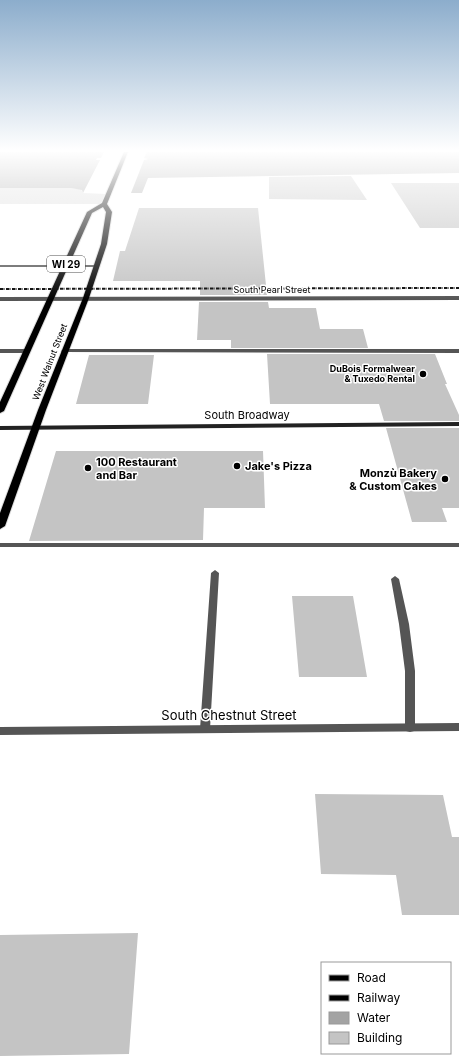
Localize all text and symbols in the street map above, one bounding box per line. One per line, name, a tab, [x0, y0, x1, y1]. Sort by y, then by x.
road number: WI 29	[47, 256, 85, 272]
street label: South Pearl Street	[233, 284, 311, 295]
street label: West Walnut Street	[30, 322, 69, 402]
place label: DuBois Formalwear & Tuxedo Rental	[330, 363, 415, 384]
marker: DuBois Formalwear & Tuxedo Rental	[418, 369, 428, 379]
street label: South Broadway	[204, 408, 290, 422]
place label: 100 Restaurant and Bar	[96, 455, 177, 482]
place label: Jake's Pizza	[245, 459, 312, 473]
marker: Jake's Pizza	[232, 461, 242, 471]
marker: 100 Restaurant and Bar	[83, 463, 93, 473]
place label: Monzù Bakery & Custom Cakes	[349, 466, 437, 493]
marker: Monzù Bakery & Custom Cakes	[440, 474, 450, 484]
street label: South Chestnut Street	[161, 707, 297, 723]
legend	[321, 962, 451, 1054]
text: Road	[357, 970, 386, 985]
text: Railway	[357, 990, 401, 1005]
text: Water	[357, 1010, 391, 1025]
text: Building	[357, 1030, 402, 1045]

